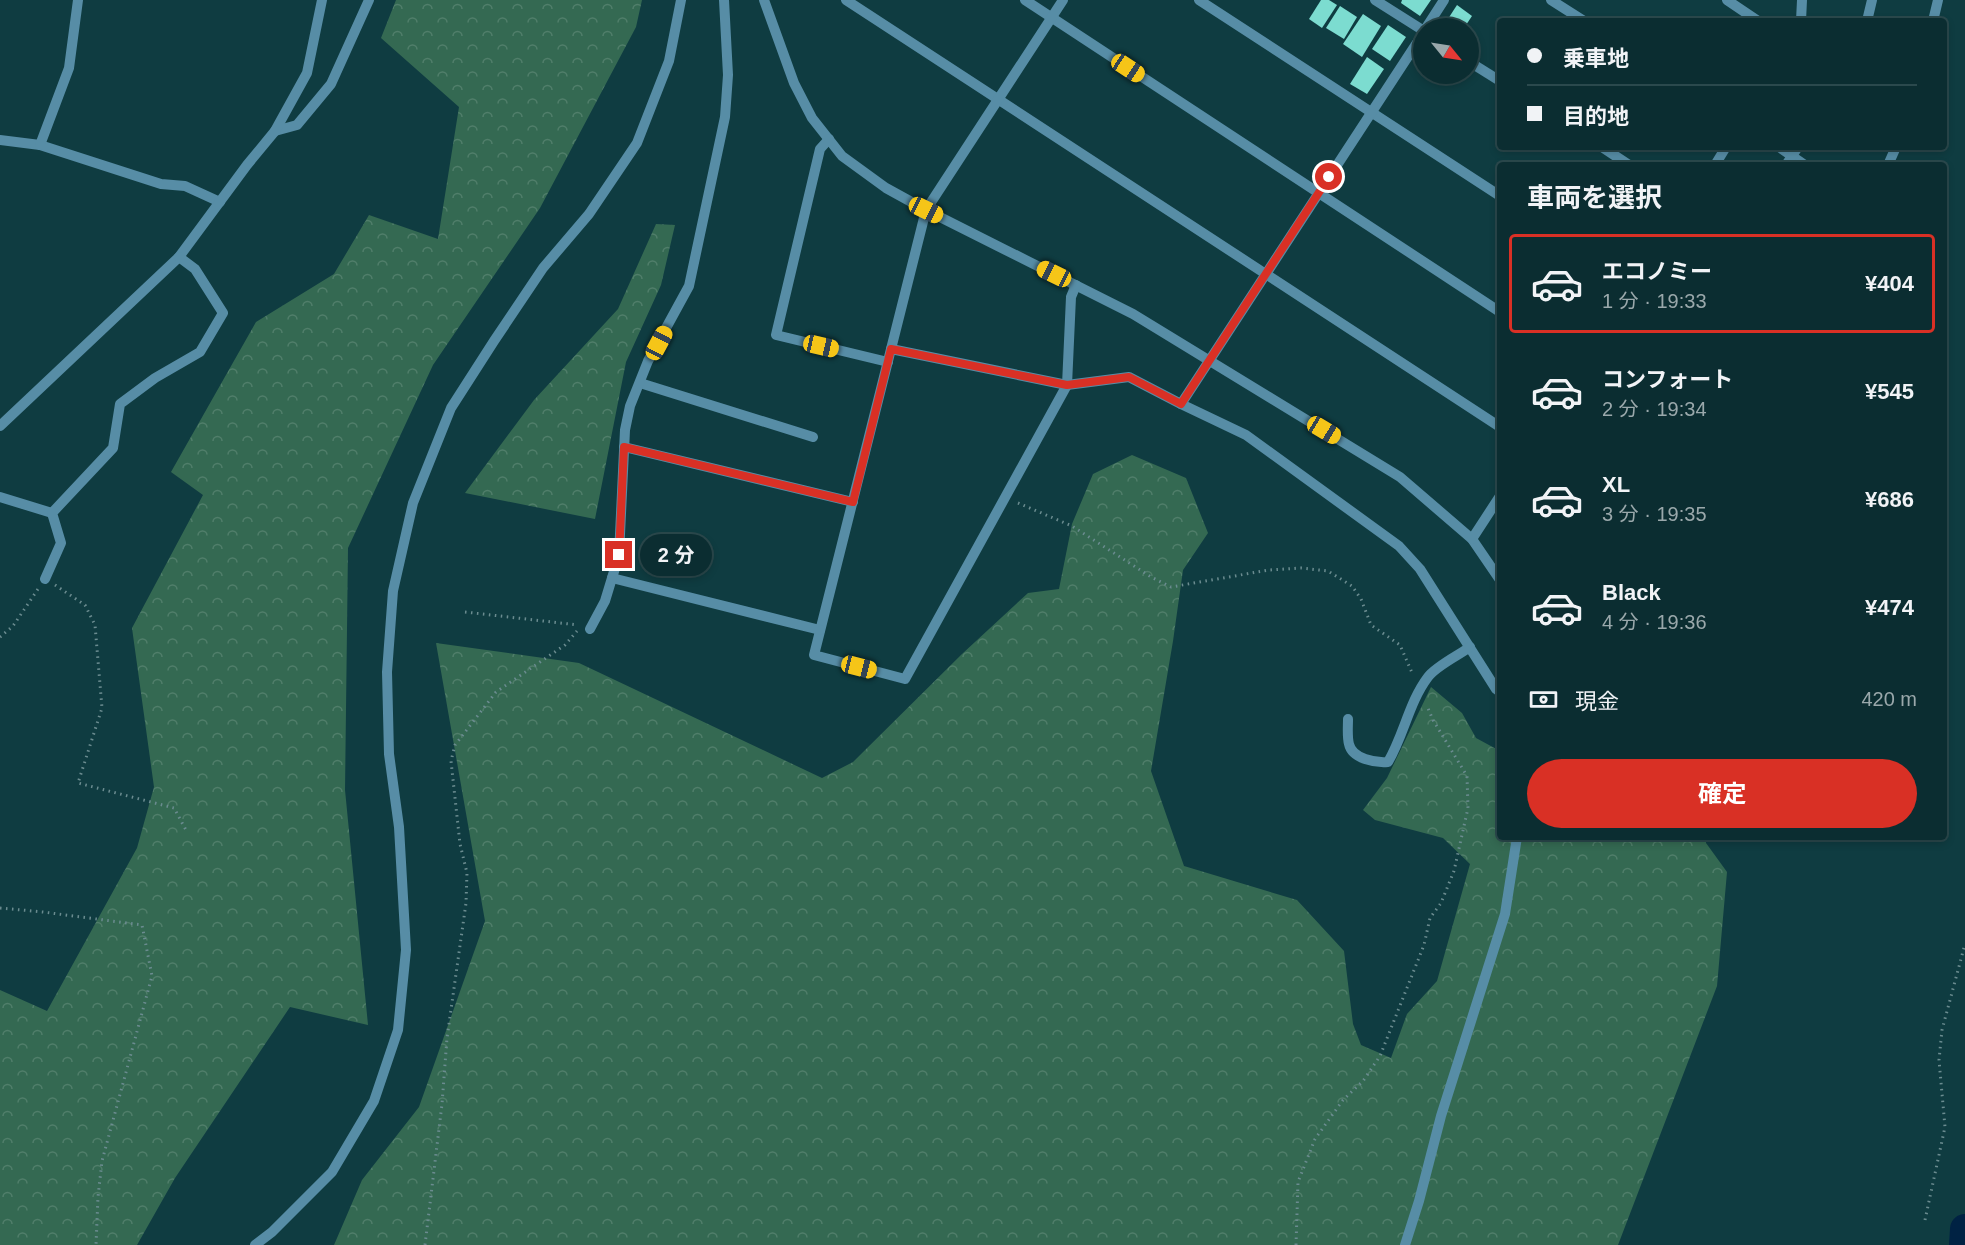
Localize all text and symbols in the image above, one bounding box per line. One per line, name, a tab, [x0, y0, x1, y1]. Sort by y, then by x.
north arrow	[1413, 18, 1479, 84]
map controls	[1413, 18, 1479, 84]
text: 乗車地	[1563, 46, 1629, 71]
car	[1108, 51, 1148, 85]
text: 目的地	[1563, 104, 1629, 129]
route start	[1315, 163, 1342, 190]
text: 車両を選択	[1527, 183, 1662, 213]
car	[906, 194, 946, 226]
icon: car	[1530, 257, 1584, 311]
car	[1034, 258, 1074, 290]
text: エコノミー	[1602, 259, 1712, 284]
text: ¥404	[1865, 271, 1914, 296]
text: 1 分 · 19:33	[1602, 290, 1707, 312]
car	[643, 323, 675, 363]
car	[801, 333, 841, 359]
icon: car	[1530, 365, 1584, 419]
text: コンフォート	[1602, 367, 1733, 392]
text: ¥545	[1865, 379, 1914, 404]
text: 2 分 · 19:34	[1602, 398, 1707, 420]
car	[1304, 413, 1344, 447]
text: XL	[1602, 472, 1630, 497]
icon: car	[1530, 473, 1584, 527]
text: ¥686	[1865, 487, 1914, 512]
text: 3 分 · 19:35	[1602, 503, 1707, 525]
callout: 2 分	[640, 534, 712, 576]
route end	[605, 541, 632, 568]
text: 2 分	[658, 544, 694, 566]
text: Black	[1602, 580, 1661, 605]
icon: car	[1530, 581, 1584, 635]
text: ¥474	[1865, 595, 1914, 620]
text: 4 分 · 19:36	[1602, 611, 1707, 633]
car	[839, 654, 879, 680]
icon: cash	[1527, 683, 1560, 716]
text: 420 m	[1861, 688, 1917, 710]
text: 現金	[1575, 689, 1619, 714]
button: 確定	[1527, 759, 1917, 828]

